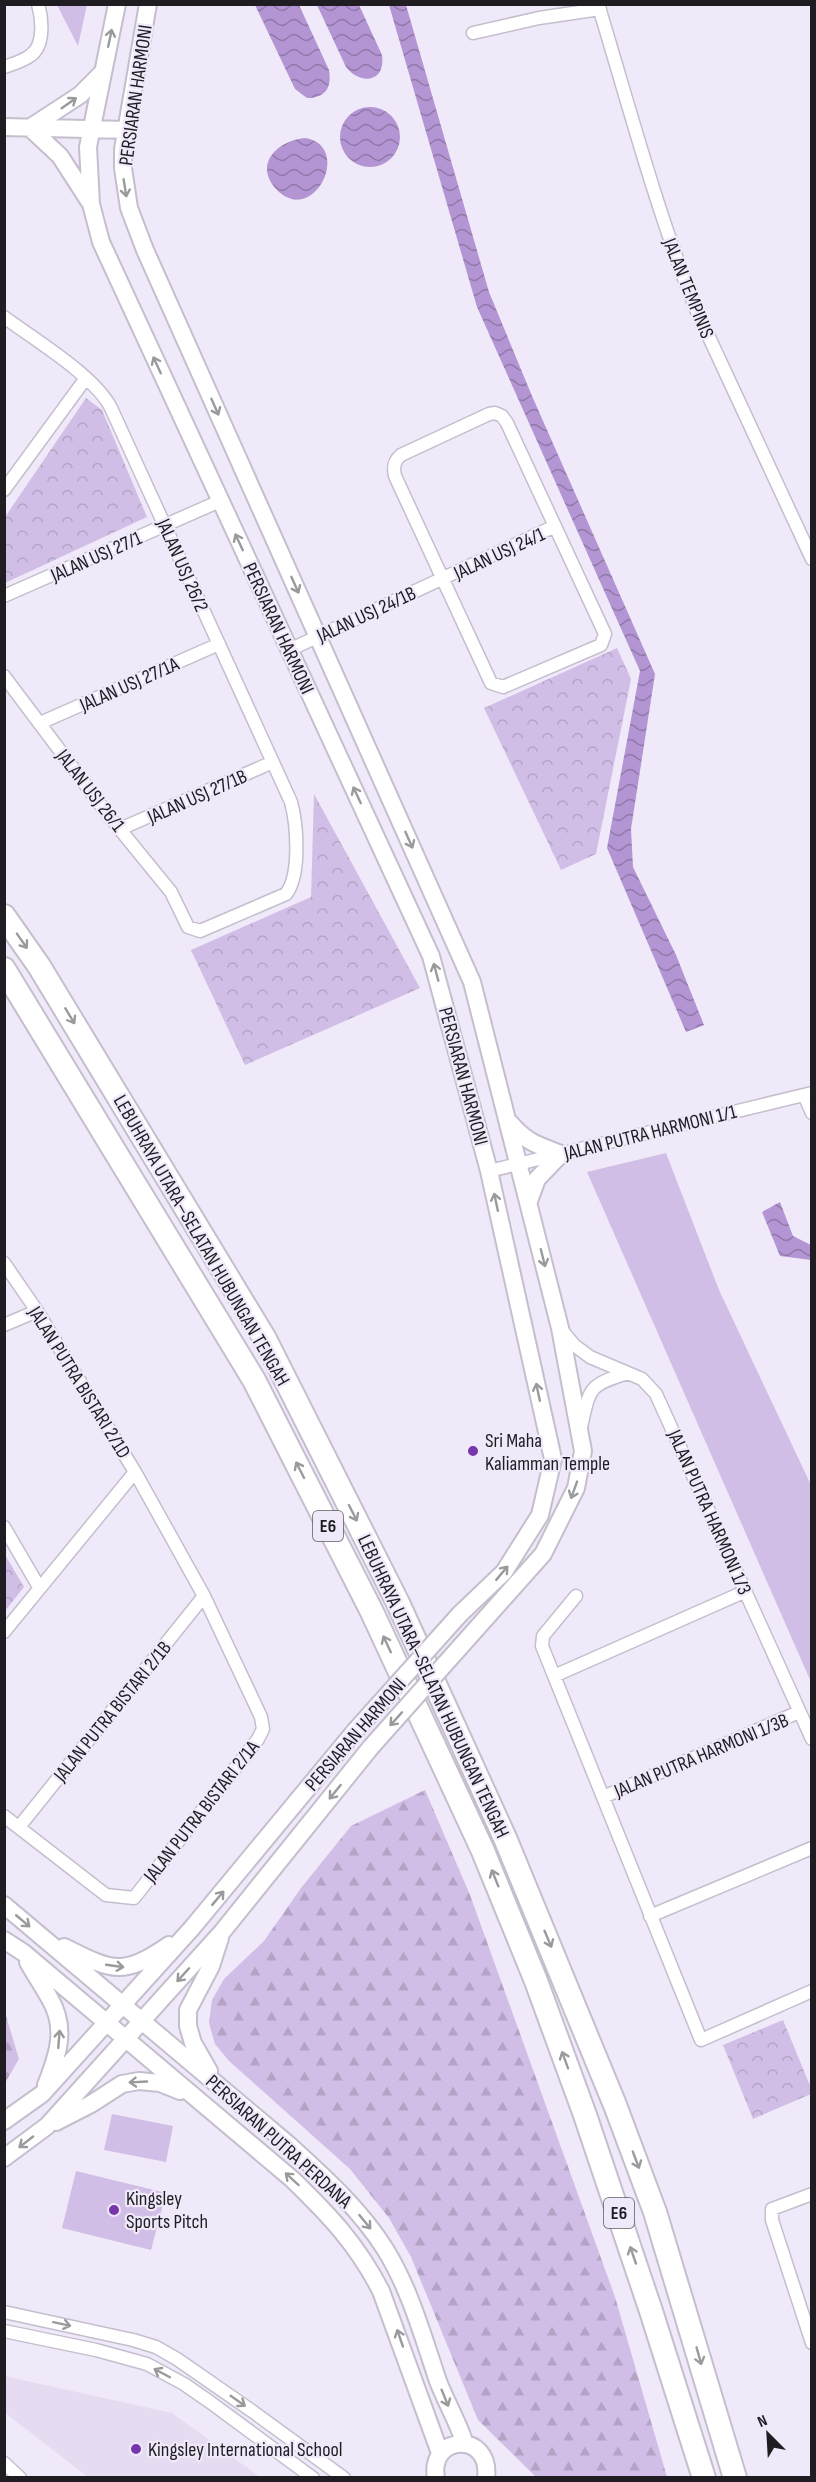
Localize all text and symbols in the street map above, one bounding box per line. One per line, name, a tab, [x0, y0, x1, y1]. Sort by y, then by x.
street label: PERSIARAN HARMONI	[114, 23, 158, 167]
one-way arrow	[105, 29, 117, 48]
one-way arrow	[60, 97, 77, 109]
one-way arrow	[120, 178, 131, 198]
street label: JALAN TEMPINIS	[657, 234, 719, 342]
one-way arrow	[150, 356, 162, 374]
one-way arrow	[210, 398, 222, 416]
street label: JALAN USJ 26/2	[151, 514, 213, 616]
street label: JALAN USJ 24/1	[449, 522, 549, 586]
street label: JALAN USJ 27/1	[46, 526, 146, 588]
one-way arrow	[233, 533, 244, 551]
street label: PERSIARAN HARMONI	[237, 559, 319, 698]
one-way arrow	[291, 576, 302, 594]
street label: JALAN USJ 24/1B	[312, 581, 420, 649]
street label: JALAN USJ 27/1A	[75, 652, 183, 718]
street label: JALAN USJ 26/1	[50, 744, 130, 837]
street label: JALAN USJ 27/1B	[143, 764, 251, 830]
one-way arrow	[350, 786, 362, 804]
one-way arrow	[403, 830, 415, 848]
one-way arrow	[16, 932, 28, 948]
one-way arrow	[430, 963, 441, 982]
street label: PERSIARAN HARMONI	[433, 1005, 493, 1148]
one-way arrow	[64, 1007, 76, 1024]
street label: LEBUHRAYA UTARA–SELATAN HUBUNGAN TENGAH	[108, 1091, 295, 1390]
street label: JALAN PUTRA HARMONI 1/1	[561, 1100, 739, 1166]
one-way arrow	[490, 1193, 501, 1212]
one-way arrow	[538, 1248, 550, 1267]
street label: JALAN PUTRA BISTARI 2/1D	[22, 1301, 136, 1463]
one-way arrow	[532, 1383, 543, 1403]
street label: JALAN PUTRA HARMONI 1/3	[661, 1425, 756, 1599]
place label: Sri Maha Kaliamman Temple	[485, 1429, 610, 1476]
marker: Sri Maha Kaliamman Temple	[466, 1444, 480, 1458]
one-way arrow	[294, 1461, 305, 1479]
one-way arrow	[568, 1480, 579, 1498]
one-way arrow	[348, 1504, 359, 1522]
road number: E6	[313, 1511, 343, 1541]
street label: LEBUHRAYA UTARA–SELATAN HUBUNGAN TENGAH	[352, 1531, 514, 1842]
one-way arrow	[495, 1566, 509, 1581]
one-way arrow	[380, 1636, 392, 1654]
street label: JALAN PUTRA BISTARI 2/1B	[48, 1637, 177, 1787]
street label: PERSIARAN HARMONI	[300, 1673, 411, 1796]
street label: JALAN PUTRA HARMONI 1/3B	[610, 1708, 792, 1804]
one-way arrow	[389, 1711, 403, 1726]
street label: JALAN PUTRA BISTARI 2/1A	[138, 1736, 265, 1888]
one-way arrow	[328, 1784, 341, 1800]
one-way arrow	[489, 1870, 500, 1888]
one-way arrow	[211, 1890, 224, 1906]
one-way arrow	[15, 1914, 31, 1927]
one-way arrow	[543, 1929, 554, 1947]
one-way arrow	[104, 1961, 124, 1972]
one-way arrow	[176, 1967, 190, 1982]
one-way arrow	[54, 2030, 65, 2049]
one-way arrow	[559, 2051, 570, 2070]
street label: PERSIARAN PUTRA PERDANA	[200, 2070, 357, 2214]
one-way arrow	[128, 2077, 148, 2088]
one-way arrow	[18, 2136, 34, 2149]
one-way arrow	[631, 2150, 642, 2169]
one-way arrow	[285, 2172, 300, 2186]
place label: Kingsley Sports Pitch	[126, 2187, 208, 2234]
road number: E6	[604, 2198, 634, 2228]
marker: Kingsley Sports Pitch	[107, 2203, 121, 2217]
one-way arrow	[358, 2214, 372, 2229]
one-way arrow	[626, 2246, 637, 2265]
one-way arrow	[51, 2319, 71, 2330]
one-way arrow	[393, 2329, 404, 2348]
one-way arrow	[694, 2346, 705, 2365]
one-way arrow	[153, 2366, 171, 2378]
one-way arrow	[440, 2389, 451, 2407]
one-way arrow	[229, 2395, 246, 2407]
north arrow	[738, 2404, 798, 2464]
text: N	[755, 2411, 770, 2432]
place label: Kingsley International School	[148, 2438, 343, 2462]
marker: Kingsley International School	[129, 2442, 143, 2456]

